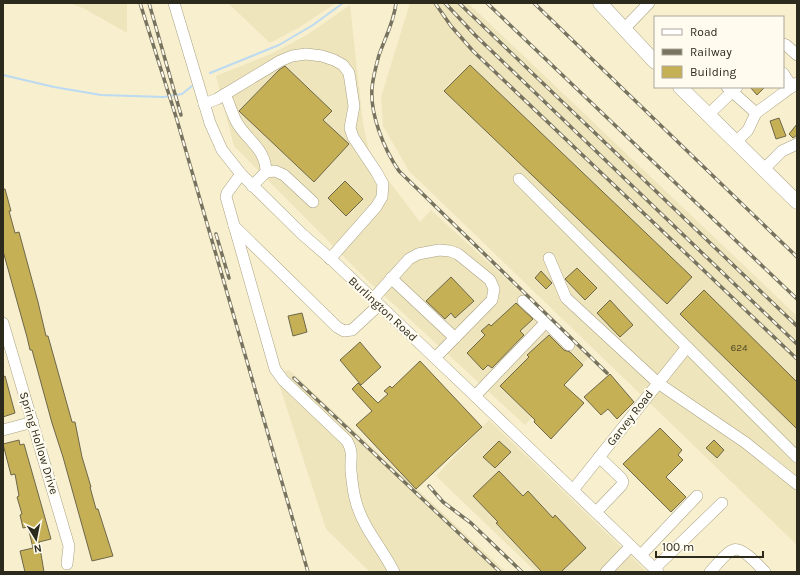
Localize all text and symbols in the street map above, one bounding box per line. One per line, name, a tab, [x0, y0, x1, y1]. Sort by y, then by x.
legend	[654, 16, 784, 88]
text: Road	[690, 25, 718, 39]
text: Railway	[690, 45, 732, 59]
text: Building	[690, 65, 737, 79]
street label: Burlington Road	[346, 274, 420, 344]
house number: 624	[730, 342, 748, 354]
street label: Garvey Road	[604, 387, 656, 449]
street label: Spring Hollow Drive	[17, 390, 61, 496]
north arrow	[16, 519, 56, 559]
scale bar	[656, 533, 763, 559]
text: 100 m	[662, 540, 694, 554]
text: N	[33, 541, 43, 555]

